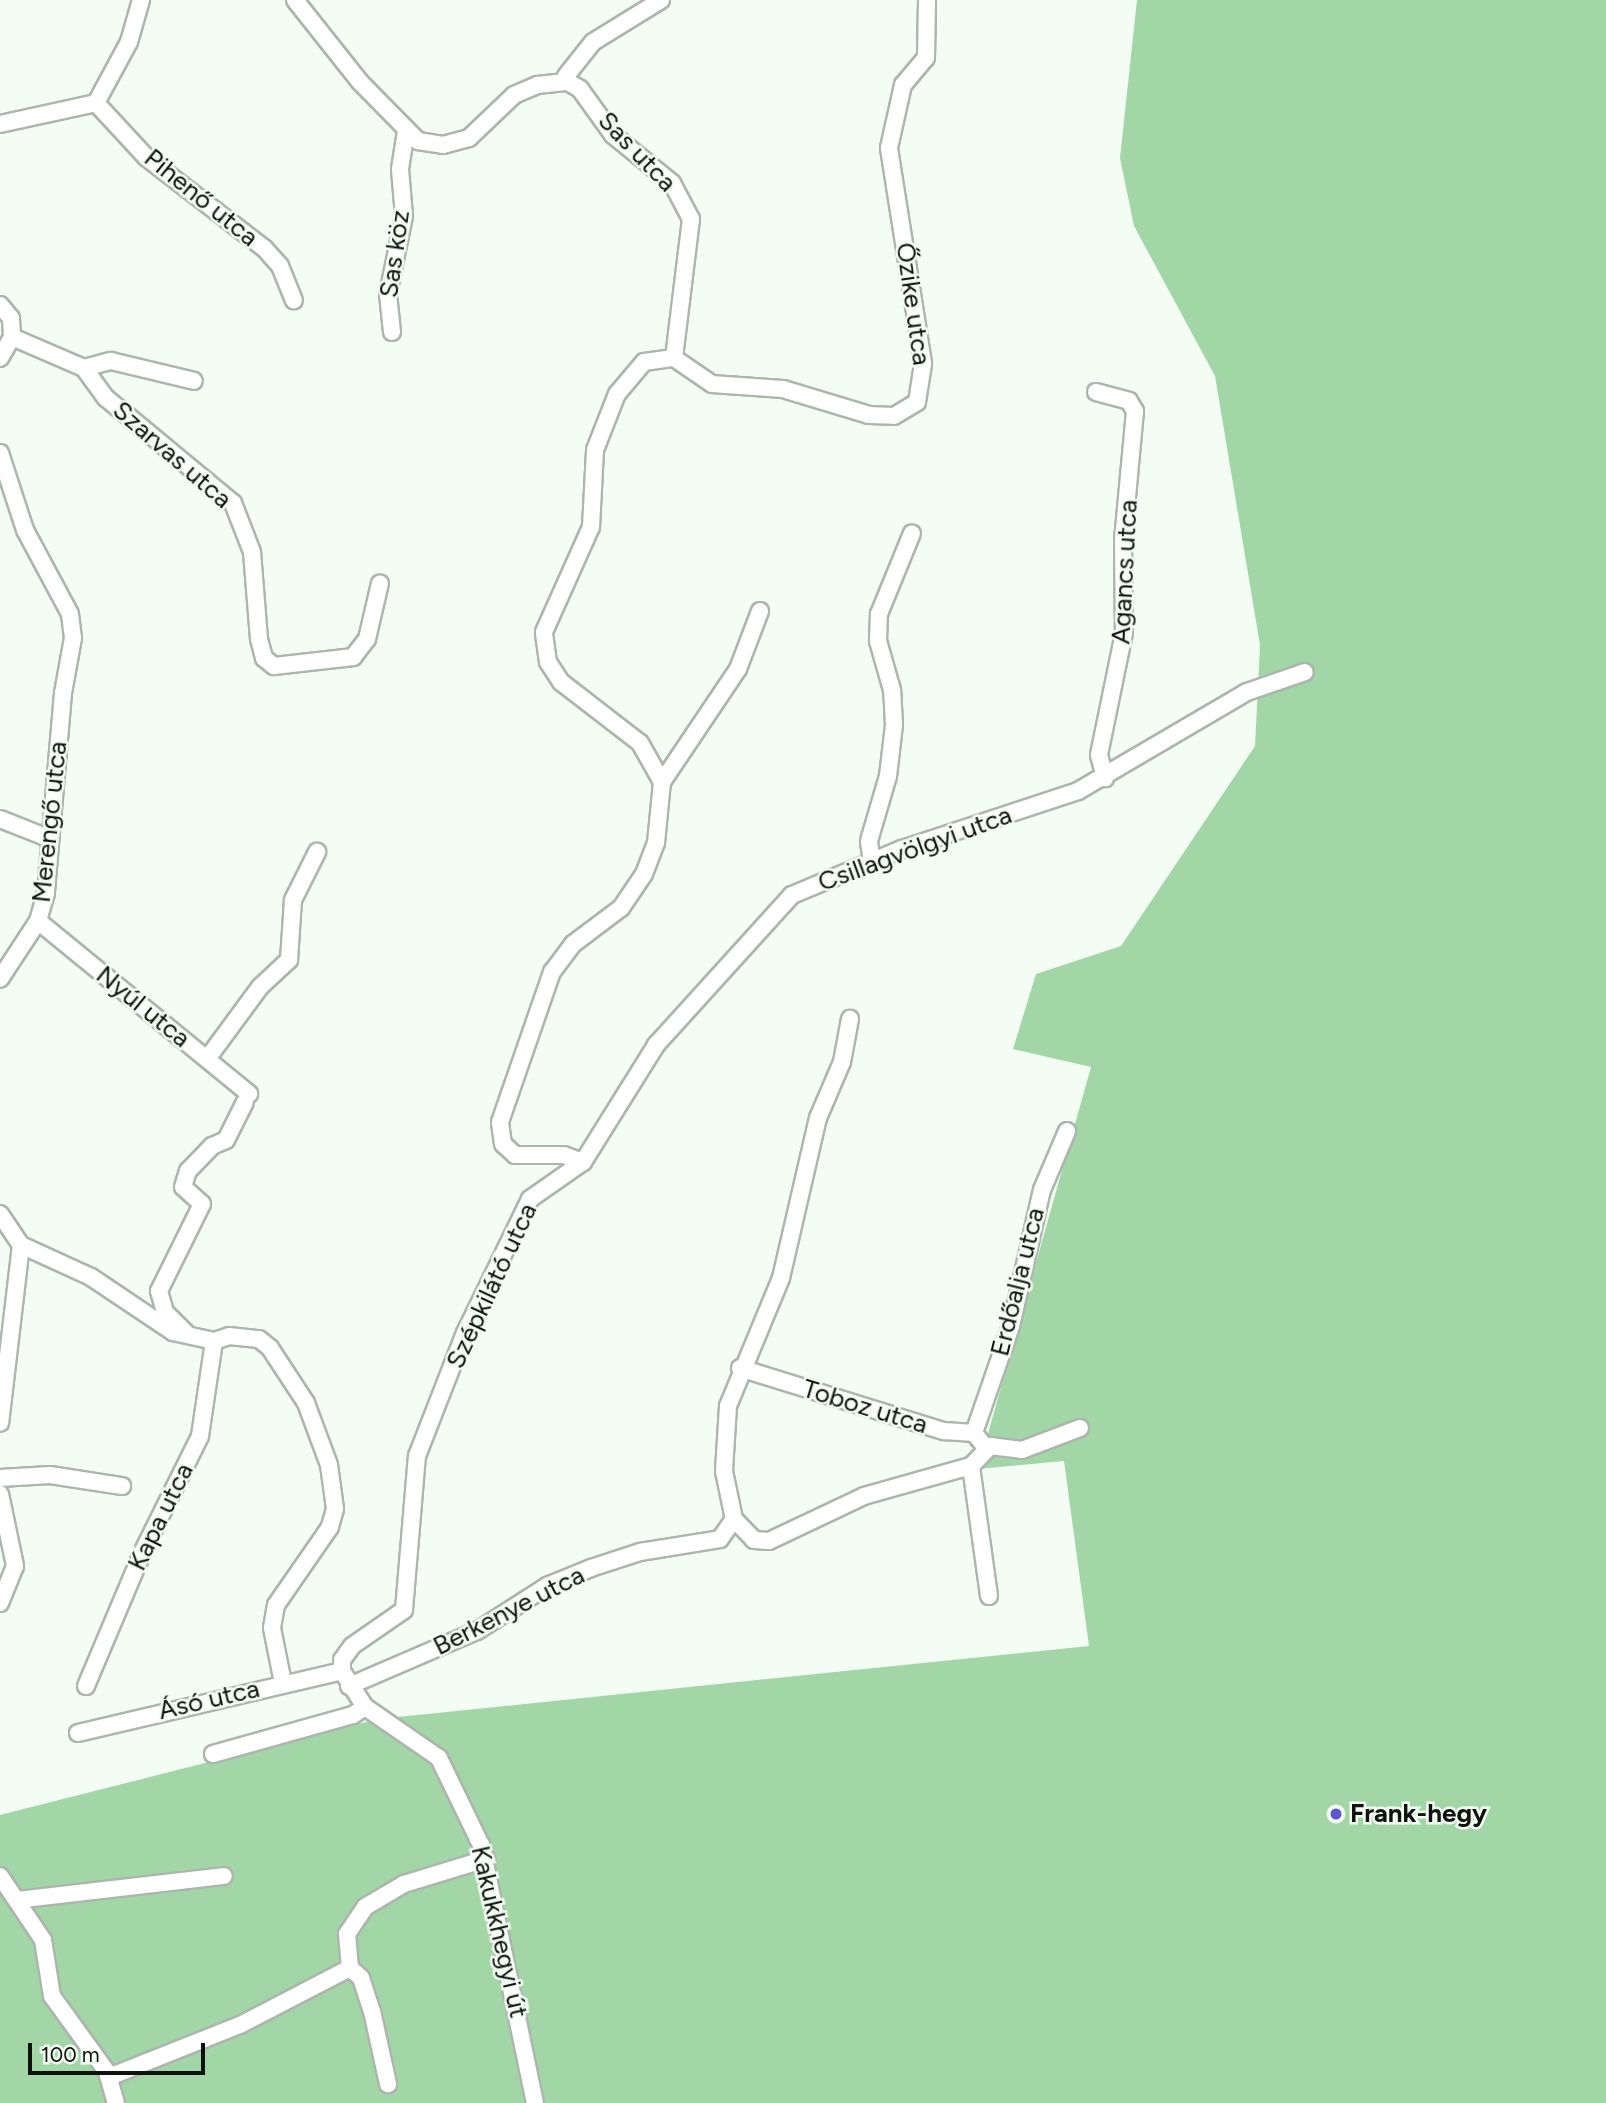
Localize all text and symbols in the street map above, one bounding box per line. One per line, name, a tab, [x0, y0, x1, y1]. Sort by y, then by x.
street label: Sas utca	[591, 105, 683, 199]
street label: Pihenő utca	[138, 143, 264, 253]
street label: Sas köz	[373, 208, 417, 300]
street label: Őzike utca	[889, 241, 937, 367]
street label: Szarvas utca	[106, 395, 238, 515]
street label: Agancs utca	[1106, 499, 1144, 645]
street label: Merengő utca	[26, 740, 74, 904]
street label: Csillagvölgyi utca	[814, 799, 1016, 899]
street label: Nyúl utca	[90, 960, 196, 1054]
street label: Szépkilátó utca	[440, 1198, 544, 1374]
street label: Erdőalja utca	[985, 1205, 1051, 1359]
street label: Toboz utca	[799, 1373, 931, 1441]
street label: Kapa utca	[122, 1458, 200, 1576]
street label: Berkenye utca	[428, 1560, 590, 1662]
street label: Ásó utca	[155, 1673, 263, 1727]
place label: Frank-hegy	[1350, 1798, 1487, 1830]
marker: Frank-hegy	[1328, 1806, 1344, 1822]
street label: Kakukkhegyi út	[464, 1843, 534, 2021]
scale bar	[32, 2030, 208, 2074]
text: 100 m	[41, 2042, 100, 2067]

